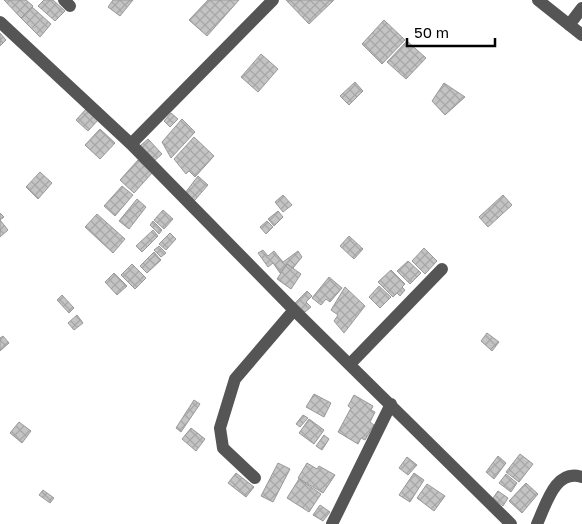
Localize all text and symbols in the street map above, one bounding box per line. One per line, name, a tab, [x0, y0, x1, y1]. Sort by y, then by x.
scale bar	[407, 15, 494, 47]
text: 50 m	[414, 23, 449, 41]

